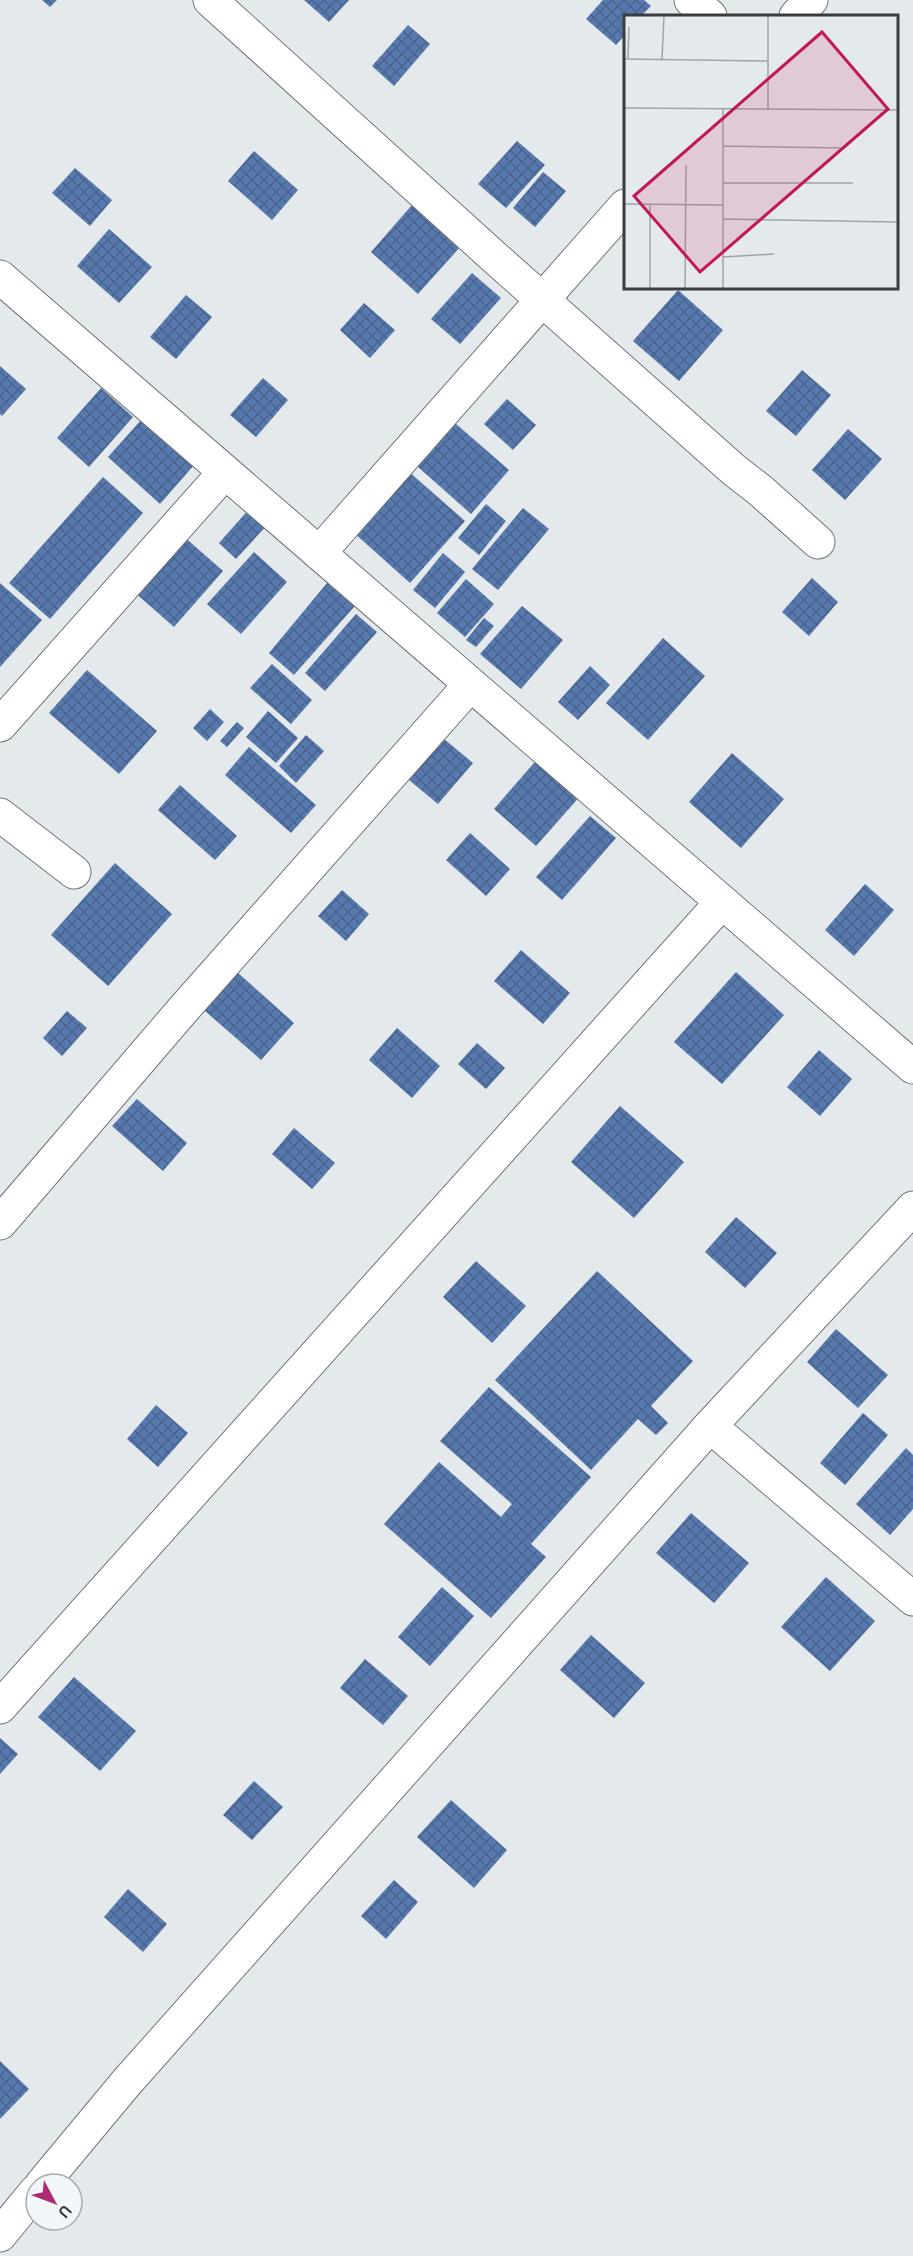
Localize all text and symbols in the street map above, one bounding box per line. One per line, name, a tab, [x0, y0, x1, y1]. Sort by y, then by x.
inset map	[624, 15, 898, 290]
north arrow	[24, 2172, 84, 2232]
text: U	[55, 2202, 76, 2222]

